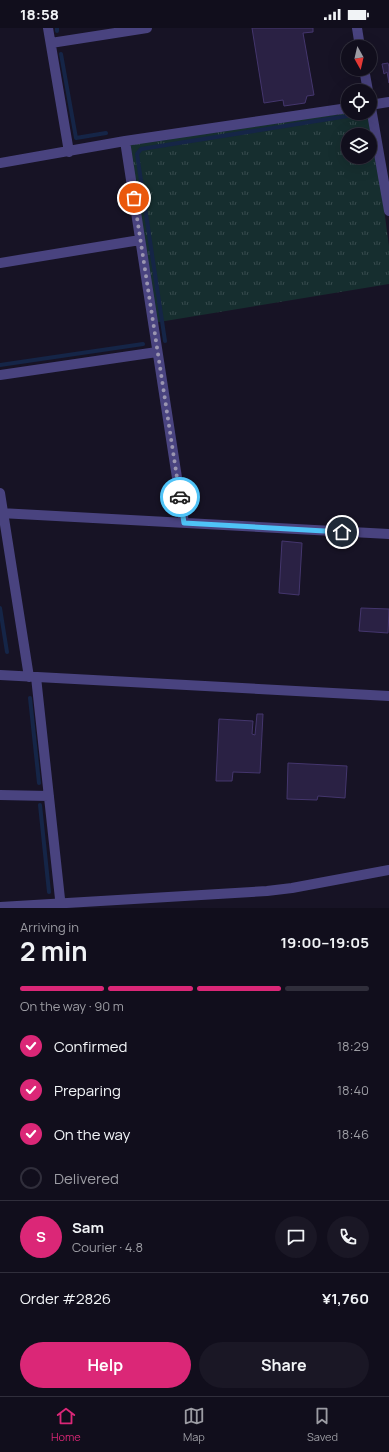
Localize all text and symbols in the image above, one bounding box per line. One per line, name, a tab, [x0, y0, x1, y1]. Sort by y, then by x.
text: 18:58	[20, 4, 59, 25]
north arrow	[341, 40, 377, 76]
map controls	[341, 40, 377, 164]
button: locate	[341, 84, 377, 120]
button: layers	[341, 128, 377, 164]
pin	[117, 181, 151, 215]
icon: bag	[123, 187, 145, 209]
courier	[160, 477, 200, 517]
icon: car	[169, 486, 191, 508]
pin	[325, 515, 359, 549]
icon: home	[331, 521, 353, 543]
text: Arriving in	[20, 918, 79, 936]
text: 19:00–19:05	[281, 932, 369, 953]
text: 2 min	[20, 933, 88, 969]
text: On the way · 90 m	[20, 997, 124, 1015]
icon: check	[20, 1035, 42, 1057]
text: Confirmed	[54, 1036, 127, 1057]
text: 18:29	[337, 1037, 369, 1055]
icon: check	[20, 1079, 42, 1101]
text: Preparing	[54, 1080, 121, 1101]
text: 18:40	[337, 1081, 369, 1099]
icon: check	[20, 1123, 42, 1145]
text: On the way	[54, 1124, 130, 1145]
text: 18:46	[337, 1125, 369, 1143]
text: Delivered	[54, 1168, 119, 1189]
button: chat	[275, 1216, 317, 1258]
button: phone	[327, 1216, 369, 1258]
text: Sam	[72, 1217, 104, 1238]
text: S	[36, 1226, 46, 1247]
text: Courier · 4.8	[72, 1238, 143, 1256]
text: Order #2826	[20, 1288, 111, 1309]
text: ¥1,760	[322, 1288, 369, 1309]
button: Help	[20, 1342, 191, 1388]
button: Share	[199, 1342, 369, 1388]
tab: Home	[51, 1405, 81, 1444]
tab: Map	[183, 1405, 205, 1444]
tab: Saved	[307, 1405, 338, 1444]

